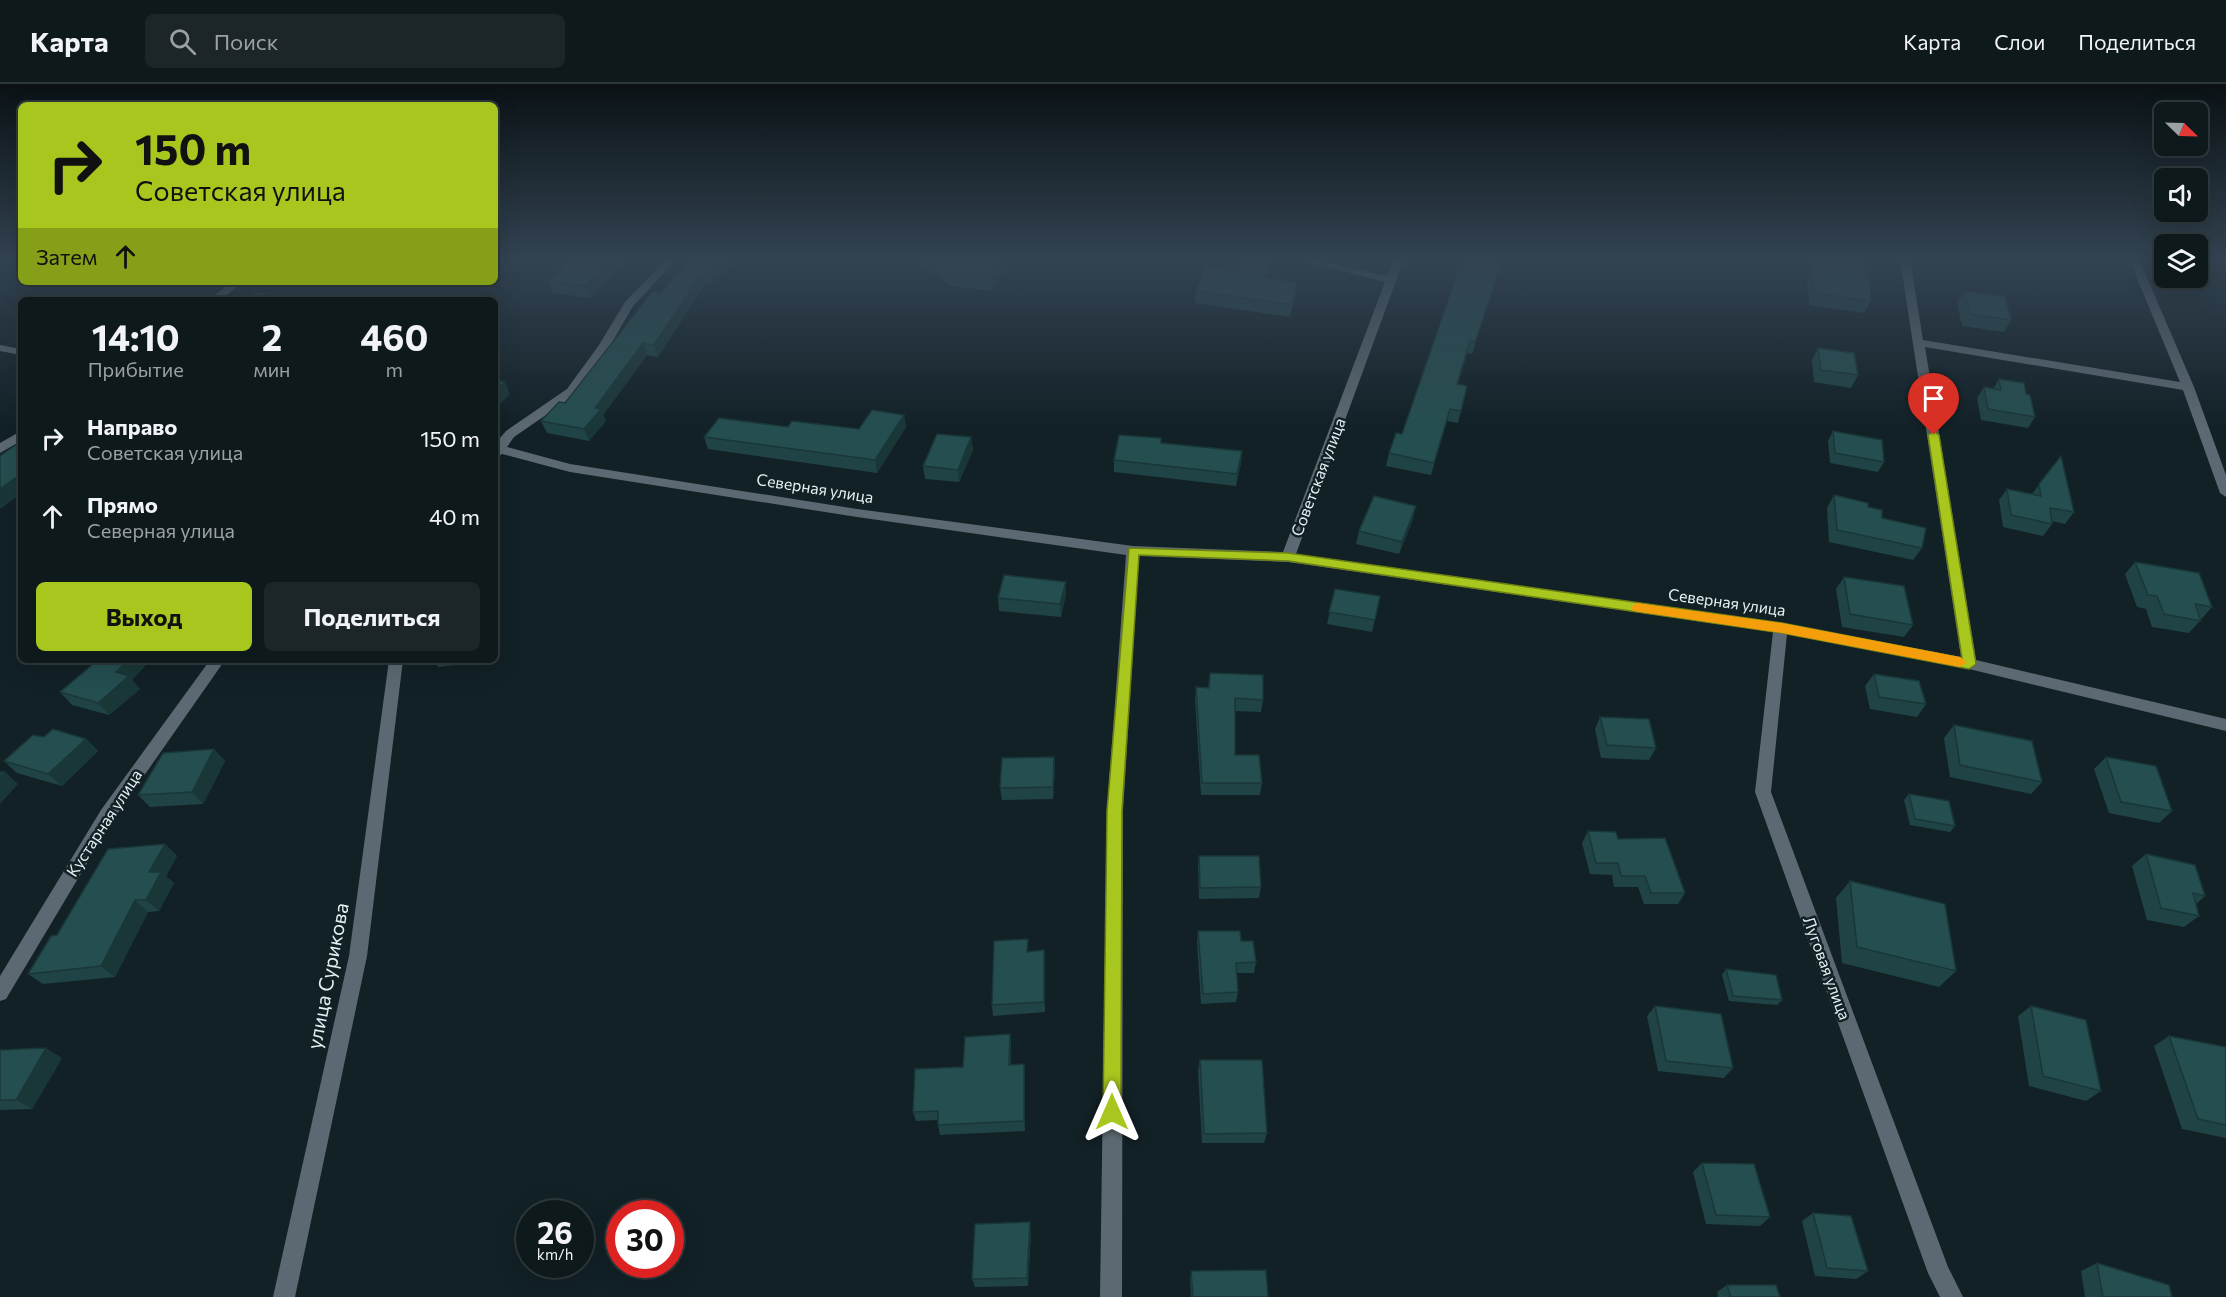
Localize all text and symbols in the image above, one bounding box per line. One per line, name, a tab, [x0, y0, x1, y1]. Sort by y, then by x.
search box	[145, 14, 565, 68]
text: Карта	[30, 24, 109, 58]
icon: search	[166, 25, 199, 58]
text: Поиск	[214, 28, 278, 55]
text: Карта	[1903, 29, 1961, 54]
text: Слои	[1994, 29, 2045, 54]
text: Поделиться	[2078, 29, 2196, 54]
north arrow	[2154, 102, 2208, 156]
map controls	[2154, 102, 2208, 288]
text: 150 m	[135, 122, 251, 174]
icon: right	[36, 126, 114, 204]
button: sound	[2154, 168, 2208, 222]
text: Советская улица	[135, 174, 346, 207]
button: layers	[2154, 234, 2208, 288]
icon: ahead	[109, 240, 142, 273]
text: Затем	[36, 243, 97, 270]
text: 14:10	[92, 314, 180, 358]
text: 2	[262, 314, 282, 358]
text: 460	[360, 314, 428, 358]
text: Прибытие	[88, 357, 184, 381]
text: мин	[253, 357, 291, 381]
text: m	[386, 357, 403, 381]
pin	[1908, 373, 1959, 435]
icon: arrive	[1917, 382, 1950, 415]
text: Направо	[87, 413, 177, 440]
street label: Советская улица	[1286, 415, 1349, 539]
icon: right	[36, 422, 69, 455]
text: 150 m	[420, 425, 480, 452]
text: Советская улица	[87, 440, 243, 464]
street label: Северная улица	[755, 469, 875, 506]
text: Прямо	[87, 491, 158, 518]
icon: ahead	[36, 500, 69, 533]
text: 40 m	[429, 503, 480, 530]
text: Северная улица	[87, 518, 235, 542]
button: Выход	[36, 582, 252, 651]
button: Поделиться	[264, 582, 480, 651]
street label: Северная улица	[1667, 584, 1787, 619]
street label: Кустарная улица	[62, 766, 145, 880]
street label: улица Сурикова	[301, 901, 353, 1051]
street label: Луговая улица	[1800, 913, 1855, 1022]
position arrow	[1080, 1080, 1144, 1144]
speed limit sign: 30	[606, 1200, 684, 1278]
text: 26	[537, 1213, 573, 1250]
text: km/h	[537, 1245, 573, 1263]

